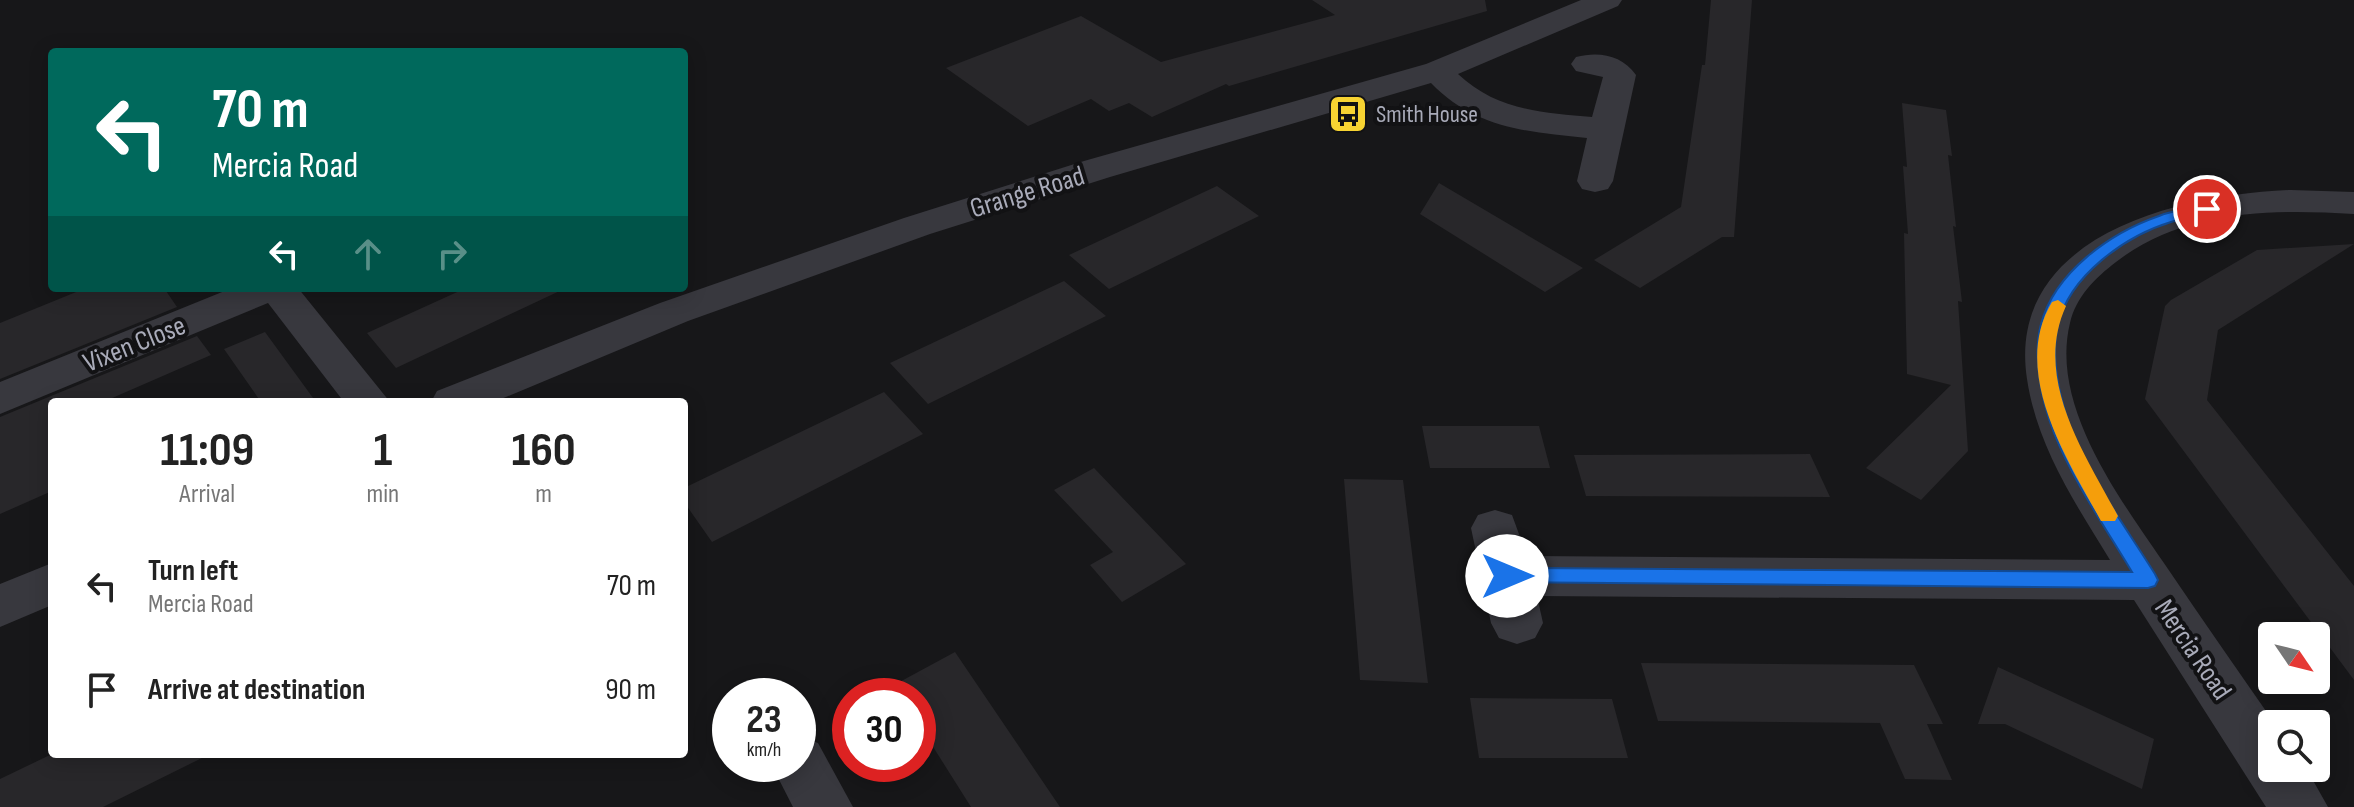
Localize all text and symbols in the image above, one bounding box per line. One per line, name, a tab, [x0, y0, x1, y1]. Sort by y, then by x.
text: 70 m	[212, 77, 309, 144]
icon: left	[80, 80, 184, 184]
bus stop icon: Smith House	[1327, 93, 1369, 135]
place label: Smith House	[1376, 100, 1478, 129]
text: Mercia Road	[212, 145, 358, 188]
street label: Grange Road	[966, 159, 1089, 225]
pin	[2173, 175, 2241, 243]
icon: arrive	[2185, 187, 2229, 231]
icon: left	[262, 232, 306, 276]
icon: ahead	[346, 232, 390, 276]
icon: right	[430, 232, 474, 276]
street label: Vixen Close	[79, 309, 190, 380]
text: 11:09	[160, 422, 254, 479]
text: 1	[373, 422, 392, 479]
text: 160	[511, 422, 576, 479]
text: Arrival	[179, 479, 235, 510]
text: min	[367, 479, 399, 510]
text: m	[535, 479, 552, 510]
position arrow	[1465, 534, 1549, 618]
text: Turn left	[148, 553, 238, 589]
icon: left	[80, 564, 124, 608]
text: 70 m	[607, 568, 656, 604]
text: Mercia Road	[148, 589, 254, 620]
street label: Mercia Road	[2147, 593, 2238, 706]
north arrow	[2258, 622, 2330, 694]
map controls	[2258, 622, 2330, 782]
icon: arrive	[80, 668, 124, 712]
text: Arrive at destination	[148, 672, 365, 708]
text: 90 m	[605, 672, 656, 708]
speed limit sign: 30	[832, 678, 936, 782]
text: 23	[746, 696, 782, 744]
button: search	[2258, 710, 2330, 782]
text: km/h	[747, 738, 781, 762]

